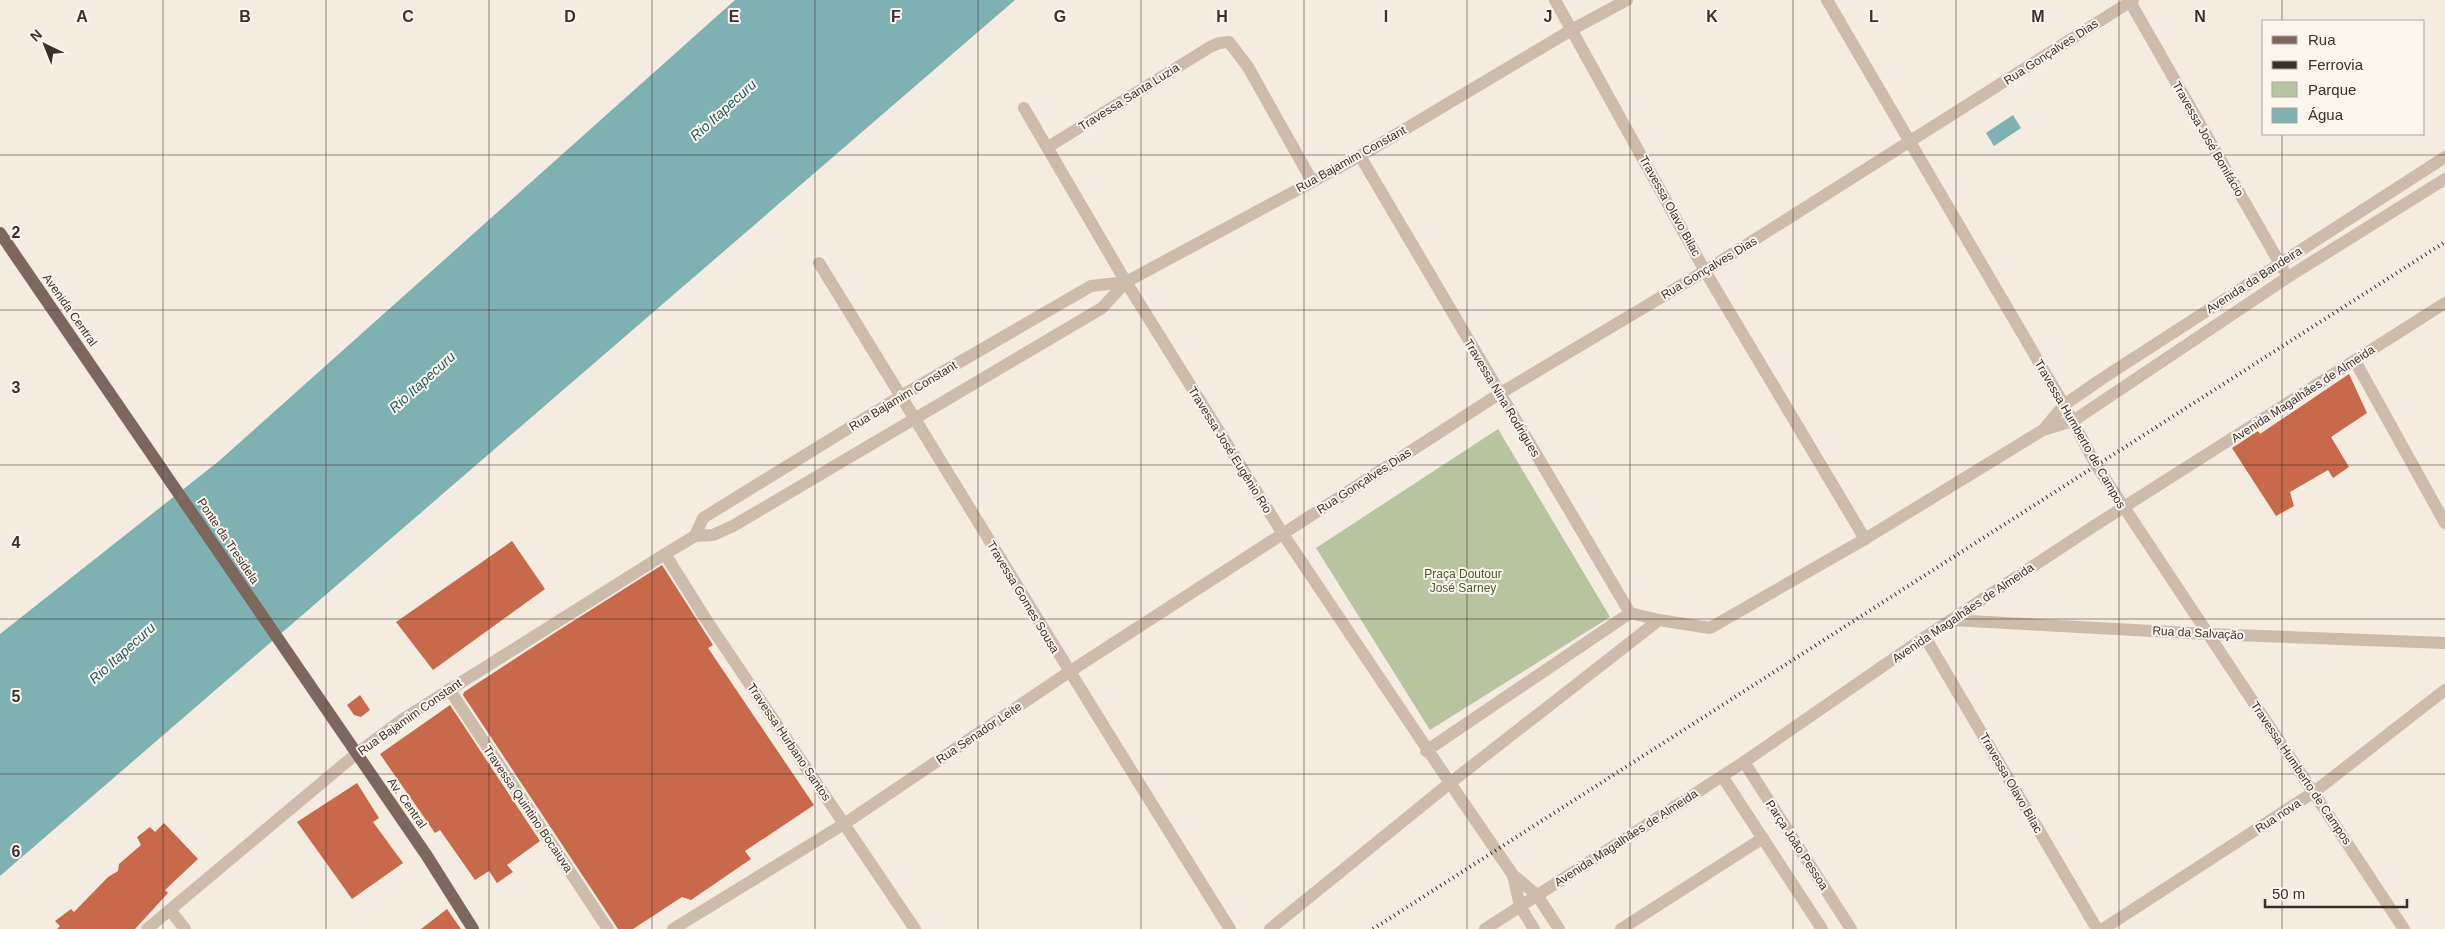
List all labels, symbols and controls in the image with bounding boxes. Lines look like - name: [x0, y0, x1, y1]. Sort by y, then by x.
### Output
- text: A: [76, 8, 88, 25]
- text: B: [239, 8, 251, 25]
- text: C: [402, 8, 414, 25]
- text: D: [564, 8, 576, 25]
- text: E: [729, 8, 740, 25]
- text: F: [891, 8, 901, 25]
- text: G: [1054, 8, 1066, 25]
- text: H: [1216, 8, 1228, 25]
- text: I: [1384, 8, 1388, 25]
- text: J: [1544, 8, 1552, 25]
- text: K: [1706, 8, 1718, 25]
- text: L: [1869, 8, 1879, 25]
- text: M: [2031, 8, 2045, 25]
- text: N: [2194, 8, 2206, 25]
- street label: Rua Gonçalves Dias: [2001, 16, 2101, 88]
- north arrow: [20, 20, 70, 70]
- legend: [2262, 20, 2425, 135]
- text: N: [27, 26, 45, 45]
- text: Rua: [2308, 31, 2336, 48]
- text: Ferrovia: [2308, 56, 2364, 73]
- street label: Travessa Santa Luzia: [1076, 60, 1182, 134]
- water label: Rio Itapecuru: [687, 76, 759, 144]
- street label: Travessa José Bonifácio: [2169, 79, 2247, 199]
- text: Parque: [2308, 81, 2356, 98]
- text: Água: [2308, 106, 2344, 123]
- street label: Rua Bajamim Constant: [1294, 123, 1409, 195]
- street label: Travessa Olavo Bilac: [1637, 153, 1703, 259]
- text: 2: [12, 224, 21, 241]
- street label: Rua Gonçalves Dias: [1659, 234, 1759, 302]
- street label: Avenida da Bandeira: [2204, 244, 2305, 316]
- street label: Avenida Central: [40, 271, 100, 349]
- street label: Travessa Nina Rodrigues: [1461, 337, 1543, 459]
- street label: Avenida Magalhães de Almeida: [2229, 342, 2377, 446]
- water label: Rio Itapecuru: [386, 348, 458, 416]
- street label: Travessa Humberto de Campos: [2032, 357, 2128, 511]
- street label: Rua Bajamim Constant: [847, 358, 960, 434]
- text: 3: [12, 379, 21, 396]
- street label: Travessa José Eugênio Rio: [1185, 384, 1275, 516]
- street label: Rua Gonçalves Dias: [1314, 445, 1414, 517]
- street label: Ponte da Tresidela: [194, 496, 262, 587]
- text: 4: [12, 534, 21, 551]
- street label: Travessa Gomes Sousa: [984, 538, 1062, 656]
- street label: Avenida Magalhães de Almeida: [1889, 560, 2037, 666]
- park label: Praça Doutour José Sarney: [1424, 567, 1502, 595]
- water label: Rio Itapecuru: [86, 619, 158, 687]
- street label: Rua da Salvação: [2152, 624, 2244, 642]
- street label: Rua Bajamim Constant: [355, 675, 465, 758]
- street label: Travessa Hurbano Santos: [744, 680, 834, 804]
- text: 5: [12, 688, 21, 705]
- street label: Rua Senador Leite: [934, 699, 1025, 767]
- street label: Travessa Humberto de Campos: [2248, 699, 2354, 847]
- street label: Travessa Olavo Bilac: [1977, 731, 2045, 835]
- street label: Travessa Quintino Bocaiuva: [480, 743, 576, 875]
- street label: Av. Central: [385, 775, 429, 831]
- street label: Avenida Magalhães de Almeida: [1552, 786, 1700, 890]
- street label: Rua nova: [2253, 796, 2304, 836]
- street label: Parça João Pessoa: [1763, 798, 1831, 893]
- text: 6: [12, 843, 21, 860]
- scale bar: [2265, 876, 2408, 908]
- text: 50 m: [2272, 885, 2305, 902]

